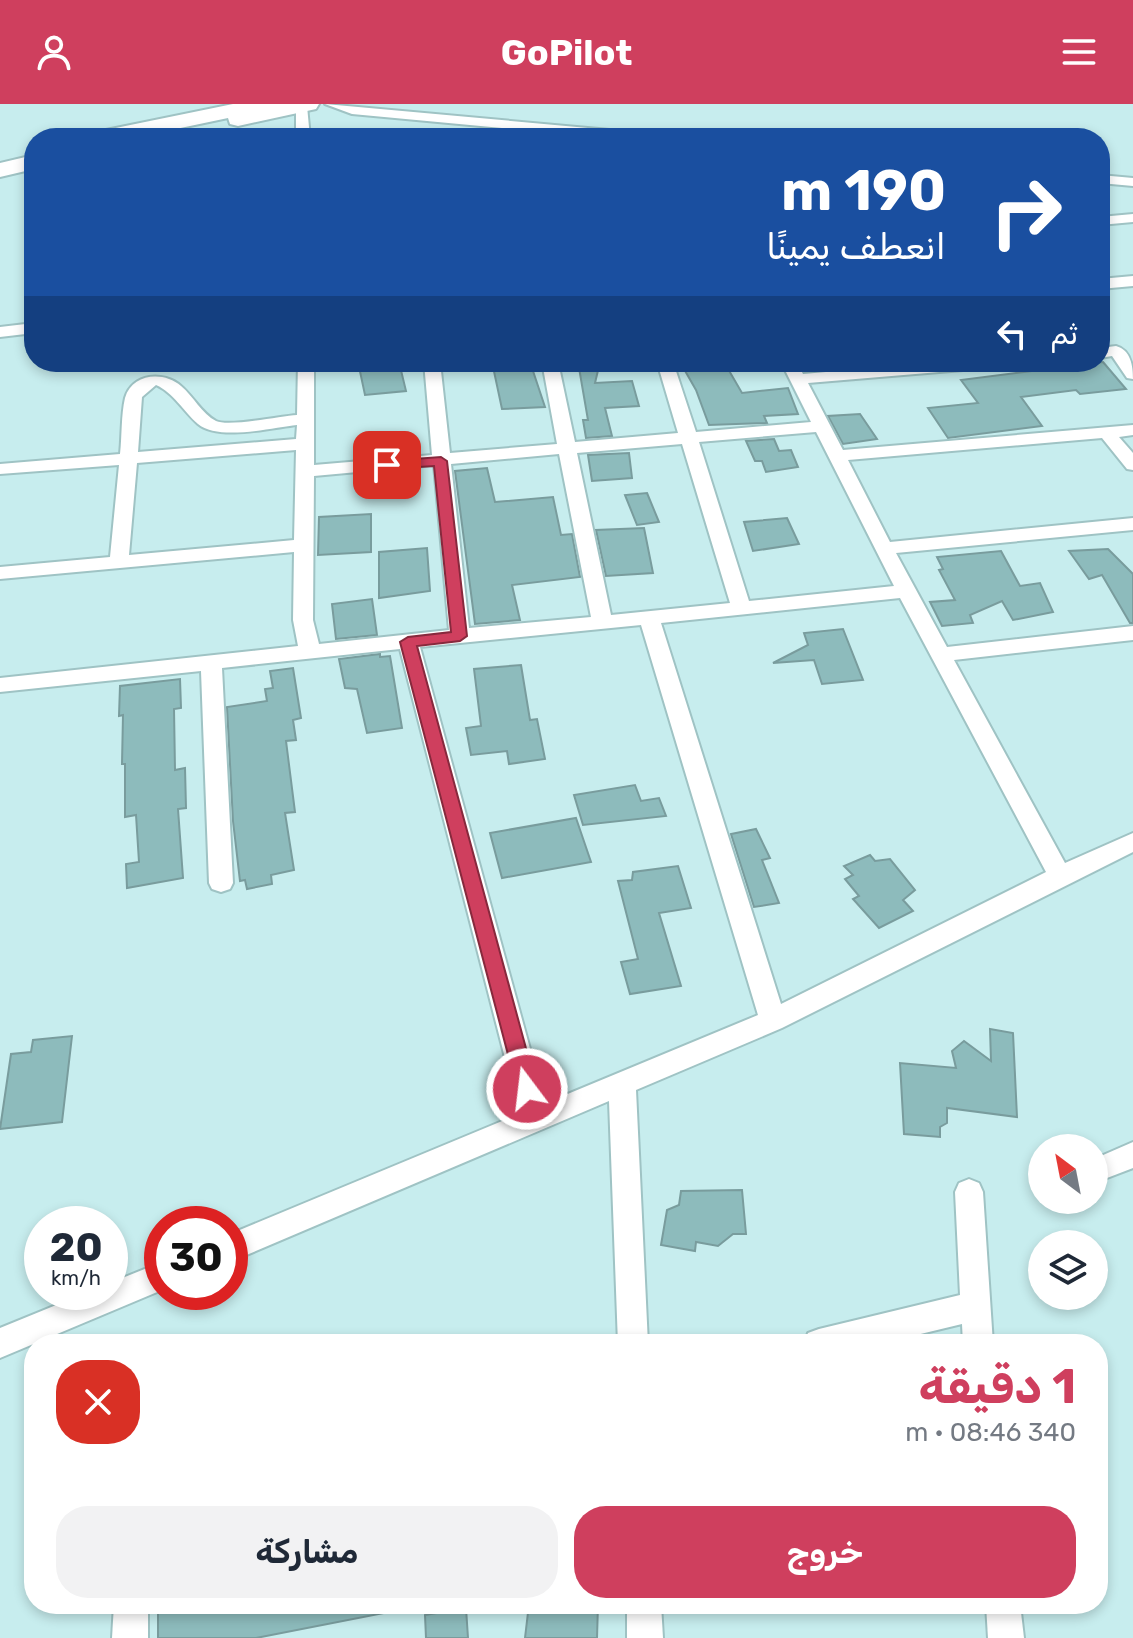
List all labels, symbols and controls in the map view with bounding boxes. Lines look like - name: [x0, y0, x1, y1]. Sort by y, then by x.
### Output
- icon: person: [32, 30, 76, 74]
- icon: menu: [1057, 30, 1101, 74]
- text: GoPilot: [501, 31, 632, 74]
- text: 190 m: [781, 158, 946, 224]
- icon: right: [974, 160, 1078, 264]
- text: انعطف يمينًا: [766, 225, 946, 268]
- icon: left: [990, 312, 1034, 356]
- text: ثم: [1050, 316, 1078, 352]
- pin: [353, 431, 421, 499]
- icon: arrive: [365, 443, 409, 487]
- position arrow: [485, 1047, 569, 1131]
- north arrow: [1028, 1134, 1108, 1214]
- map controls: [1028, 1134, 1108, 1310]
- speed limit sign: 30: [144, 1206, 248, 1310]
- text: 20: [49, 1224, 103, 1271]
- button: layers: [1028, 1230, 1108, 1310]
- text: km/h: [51, 1266, 101, 1290]
- text: 1 دقيقة: [919, 1358, 1076, 1415]
- button: close: [56, 1360, 140, 1444]
- text: 340 m · 08:46: [905, 1417, 1076, 1448]
- button: مشاركة: [56, 1506, 558, 1598]
- button: خروج: [574, 1506, 1076, 1598]

